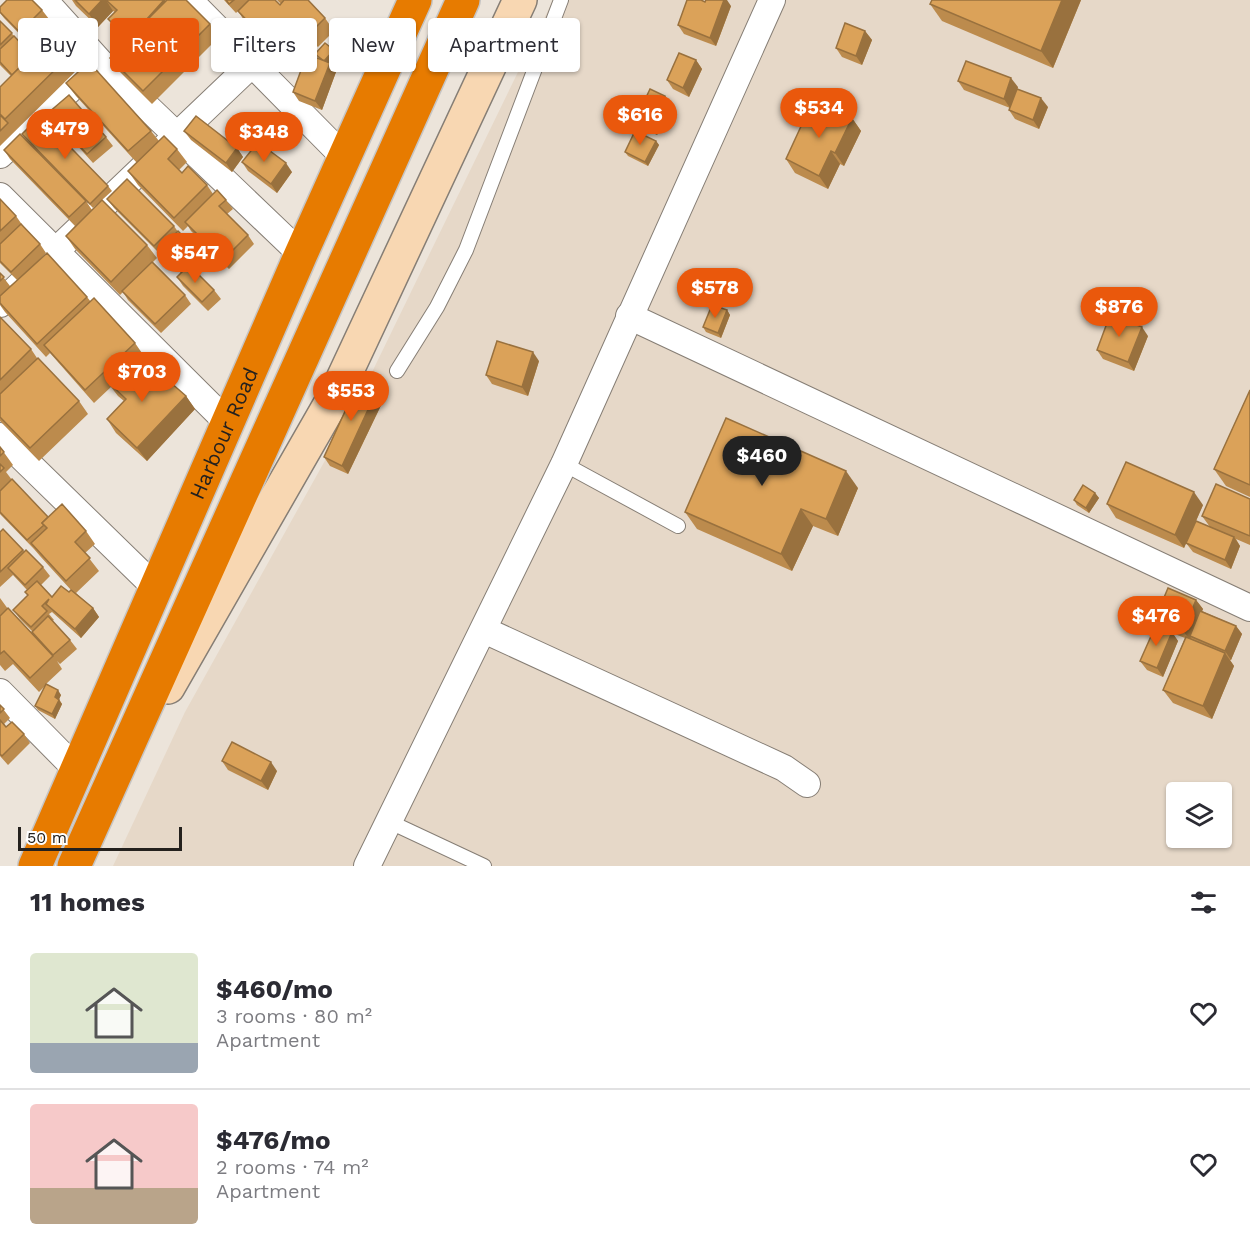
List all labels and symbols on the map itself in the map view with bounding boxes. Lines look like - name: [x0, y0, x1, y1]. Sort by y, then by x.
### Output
- pin: $534: [783, 88, 855, 139]
- pin: $616: [604, 95, 676, 146]
- pin: $479: [29, 109, 101, 160]
- pin: $348: [228, 112, 300, 163]
- pin: $547: [159, 233, 231, 284]
- pin: $578: [679, 268, 751, 319]
- pin: $876: [1083, 287, 1155, 338]
- pin: $703: [106, 352, 178, 403]
- street label: Harbour Road: [184, 363, 263, 503]
- pin: $553: [315, 371, 387, 422]
- pin: $460: [726, 436, 798, 487]
- pin: $476: [1120, 596, 1192, 647]
- scale bar: [18, 824, 182, 852]

